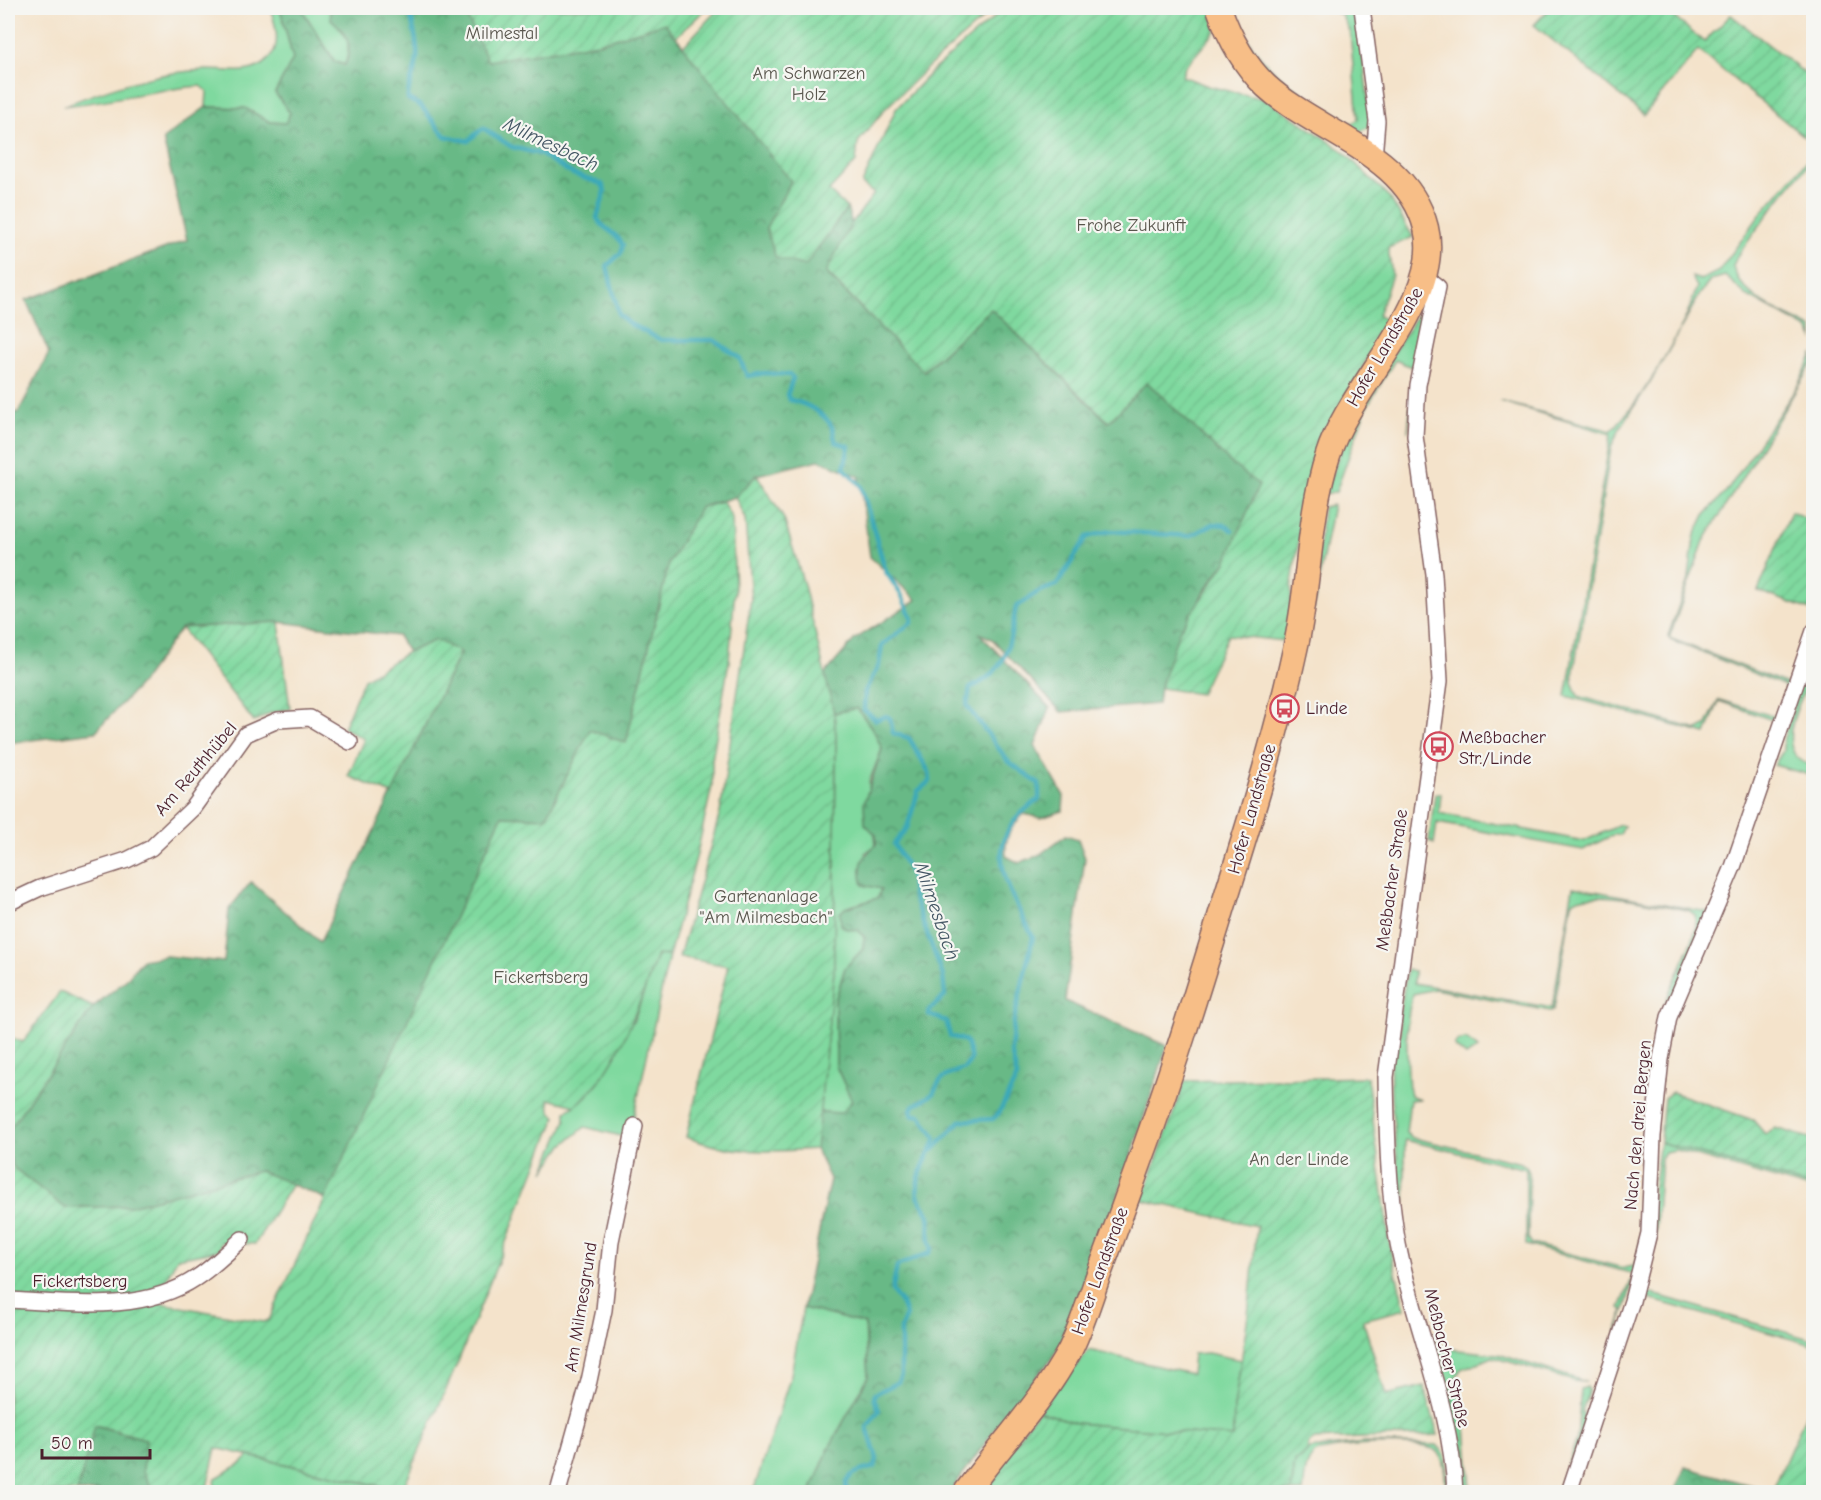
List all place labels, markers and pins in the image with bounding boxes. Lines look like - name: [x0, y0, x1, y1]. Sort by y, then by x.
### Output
- bus stop icon: Linde: [1269, 692, 1301, 724]
- place label: Linde: [1306, 698, 1348, 719]
- place label: Meßbacher Str./Linde: [1459, 727, 1547, 769]
- bus stop icon: Meßbacher Str./Linde: [1422, 731, 1454, 763]

